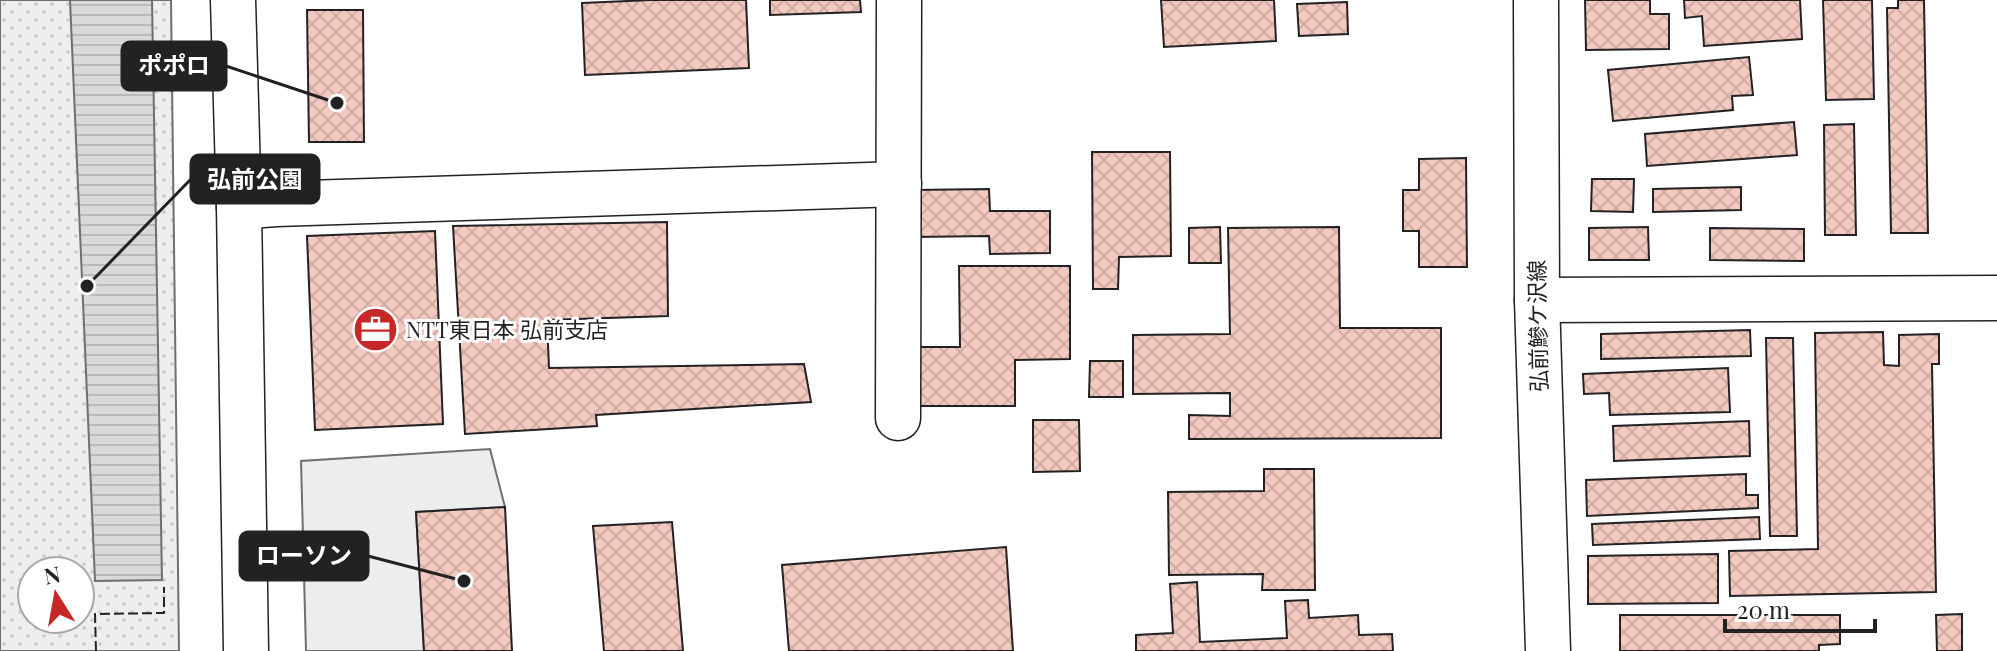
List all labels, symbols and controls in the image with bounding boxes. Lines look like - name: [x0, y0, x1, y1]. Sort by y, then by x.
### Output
- callout: ポポロ: [122, 42, 226, 90]
- text: ポポロ: [138, 48, 210, 80]
- callout: 弘前公園: [191, 155, 319, 203]
- text: 弘前公園: [207, 162, 303, 194]
- street label: 弘前鰺ケ沢線: [1521, 260, 1553, 392]
- office icon: NTT東日本 弘前支店: [351, 306, 399, 354]
- place label: NTT東日本 弘前支店: [406, 314, 608, 344]
- callout: ローソン: [240, 532, 368, 580]
- text: ローソン: [256, 538, 352, 570]
- north arrow: [16, 555, 96, 635]
- text: N: [41, 558, 63, 591]
- scale bar: [1725, 583, 1875, 633]
- text: 20 m: [1737, 593, 1790, 625]

